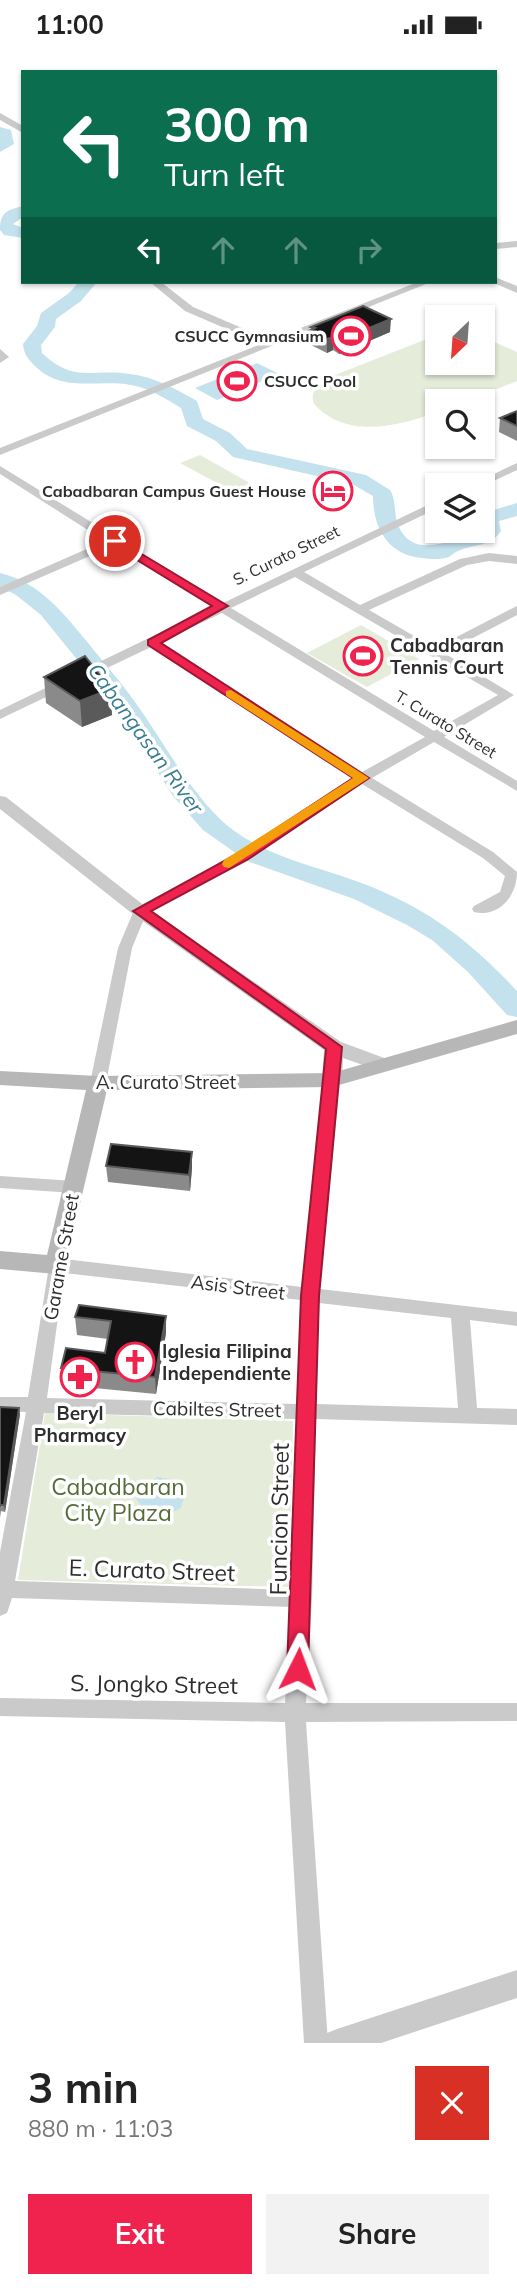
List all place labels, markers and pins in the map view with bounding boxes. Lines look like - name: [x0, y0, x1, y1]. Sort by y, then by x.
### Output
- sports icon: CSUCC Gymnasium: [330, 315, 372, 357]
- place label: CSUCC Gymnasium: [175, 326, 324, 346]
- sports icon: CSUCC Pool: [216, 360, 258, 402]
- place label: CSUCC Pool: [264, 371, 356, 391]
- hotel icon: Cabadbaran Campus Guest House: [312, 470, 354, 512]
- place label: Cabadbaran Campus Guest House: [42, 481, 306, 501]
- pin: [85, 511, 145, 571]
- place label: Cabadbaran Tennis Court: [390, 633, 504, 679]
- sports icon: Cabadbaran Tennis Court: [342, 635, 384, 677]
- place label: Iglesia Filipina Independiente: [162, 1339, 292, 1385]
- church icon: Iglesia Filipina Independiente: [114, 1341, 156, 1383]
- pharmacy icon: Beryl Pharmacy: [59, 1356, 101, 1398]
- place label: Beryl Pharmacy: [34, 1401, 127, 1447]

